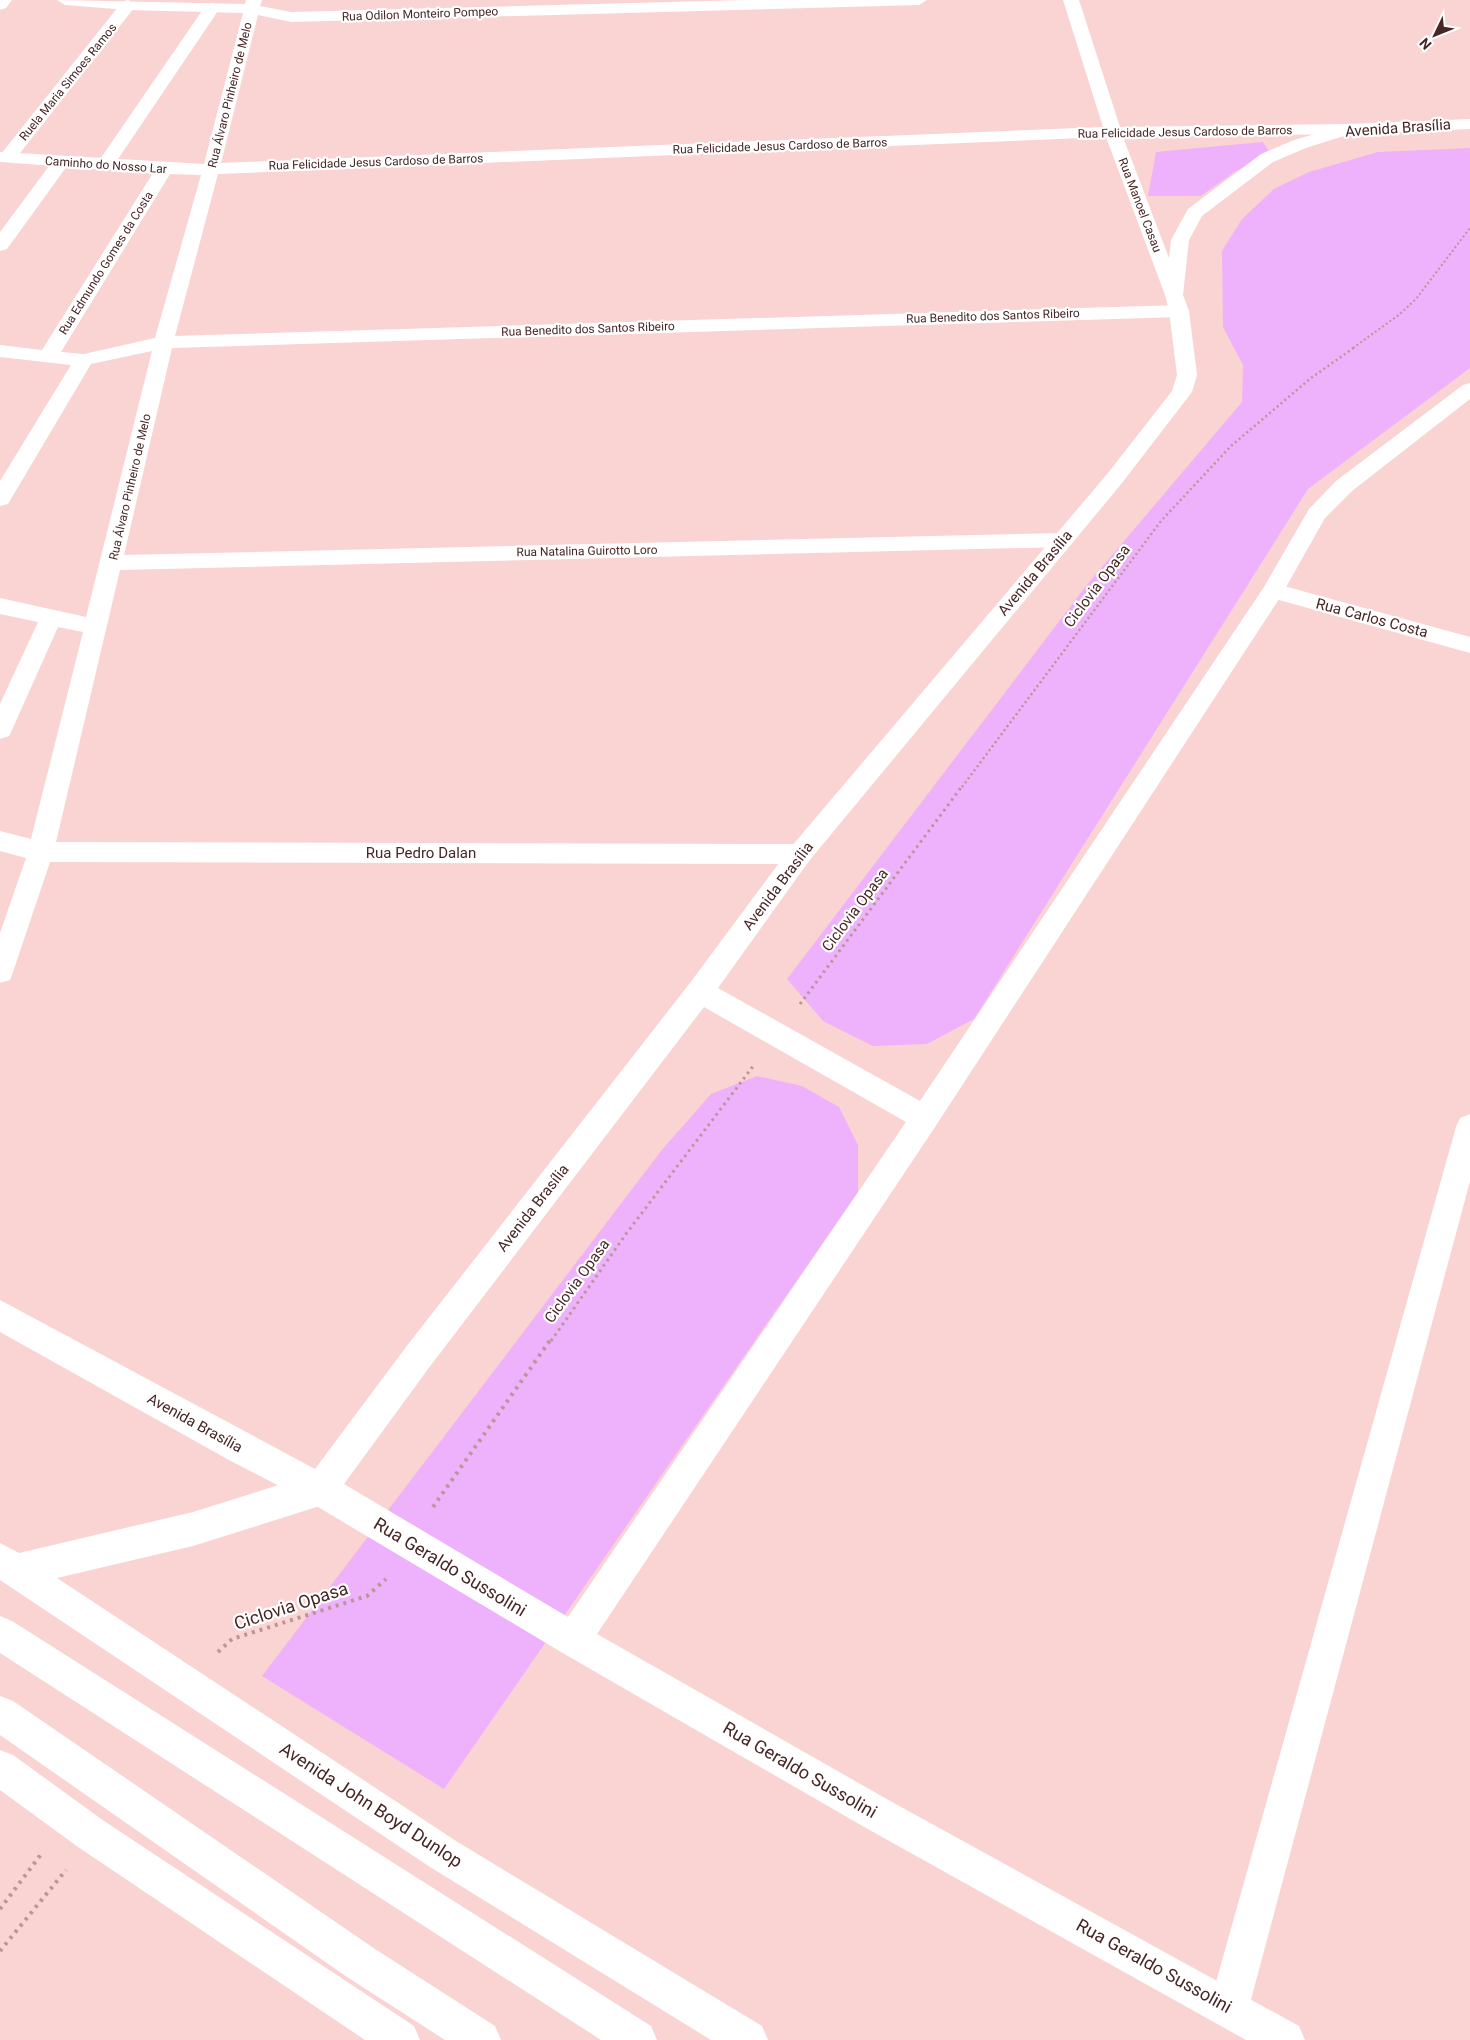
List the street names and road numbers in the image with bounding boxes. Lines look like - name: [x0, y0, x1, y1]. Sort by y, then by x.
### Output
- street label: Rua Odilon Monteiro Pompeo: [342, 4, 499, 24]
- street label: Rua Álvaro Pinheiro de Melo: [204, 20, 255, 169]
- street label: Ruela Maria Simoes Ramos: [16, 21, 120, 143]
- street label: Avenida Brasília: [1344, 115, 1452, 141]
- street label: Rua Felicidade Jesus Cardoso de Barros: [1077, 123, 1293, 141]
- street label: Rua Felicidade Jesus Cardoso de Barros: [672, 135, 888, 157]
- street label: Rua Felicidade Jesus Cardoso de Barros: [268, 151, 484, 173]
- street label: Caminho do Nosso Lar: [45, 154, 167, 176]
- street label: Rua Manoel Casau: [1116, 156, 1164, 254]
- street label: Rua Edmundo Gomes da Costa: [56, 189, 156, 337]
- street label: Rua Benedito dos Santos Ribeiro: [906, 306, 1080, 326]
- street label: Rua Benedito dos Santos Ribeiro: [501, 319, 675, 339]
- street label: Rua Álvaro Pinheiro de Melo: [105, 412, 154, 562]
- street label: Avenida Brasília: [994, 527, 1076, 619]
- street label: Ciclovia Opasa: [1060, 541, 1134, 631]
- street label: Rua Natalina Guirotto Loro: [516, 543, 658, 559]
- street label: Rua Carlos Costa: [1314, 594, 1430, 642]
- street label: Avenida Brasília: [739, 838, 817, 934]
- street label: Rua Pedro Dalan: [366, 844, 476, 862]
- street label: Ciclovia Opasa: [818, 865, 892, 955]
- street label: Avenida Brasília: [493, 1161, 573, 1255]
- street label: Ciclovia Opasa: [541, 1236, 613, 1326]
- street label: Avenida Brasília: [144, 1389, 246, 1457]
- street label: Rua Geraldo Sussolini: [370, 1513, 530, 1620]
- street label: Ciclovia Opasa: [231, 1577, 351, 1634]
- street label: Rua Geraldo Sussolini: [719, 1717, 881, 1822]
- street label: Avenida John Boyd Dunlop: [276, 1738, 467, 1872]
- street label: Rua Geraldo Sussolini: [1073, 1914, 1236, 2017]

